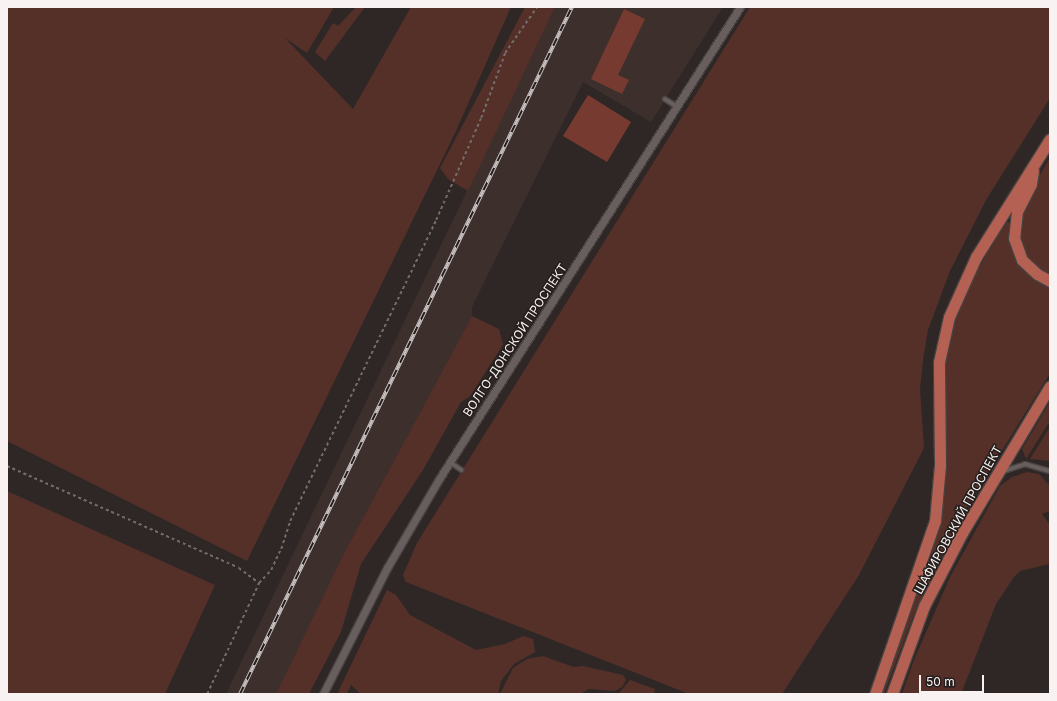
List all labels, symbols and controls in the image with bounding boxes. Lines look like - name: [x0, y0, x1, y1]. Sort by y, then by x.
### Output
- street label: ВОЛГО-ДОНСКОЙ ПРОСПЕКТ: [460, 261, 570, 419]
- street label: ШАФИРОВСКИЙ ПРОСПЕКТ: [911, 443, 1005, 597]
- scale bar: [921, 667, 986, 693]
- text: 50 m: [926, 674, 955, 689]

